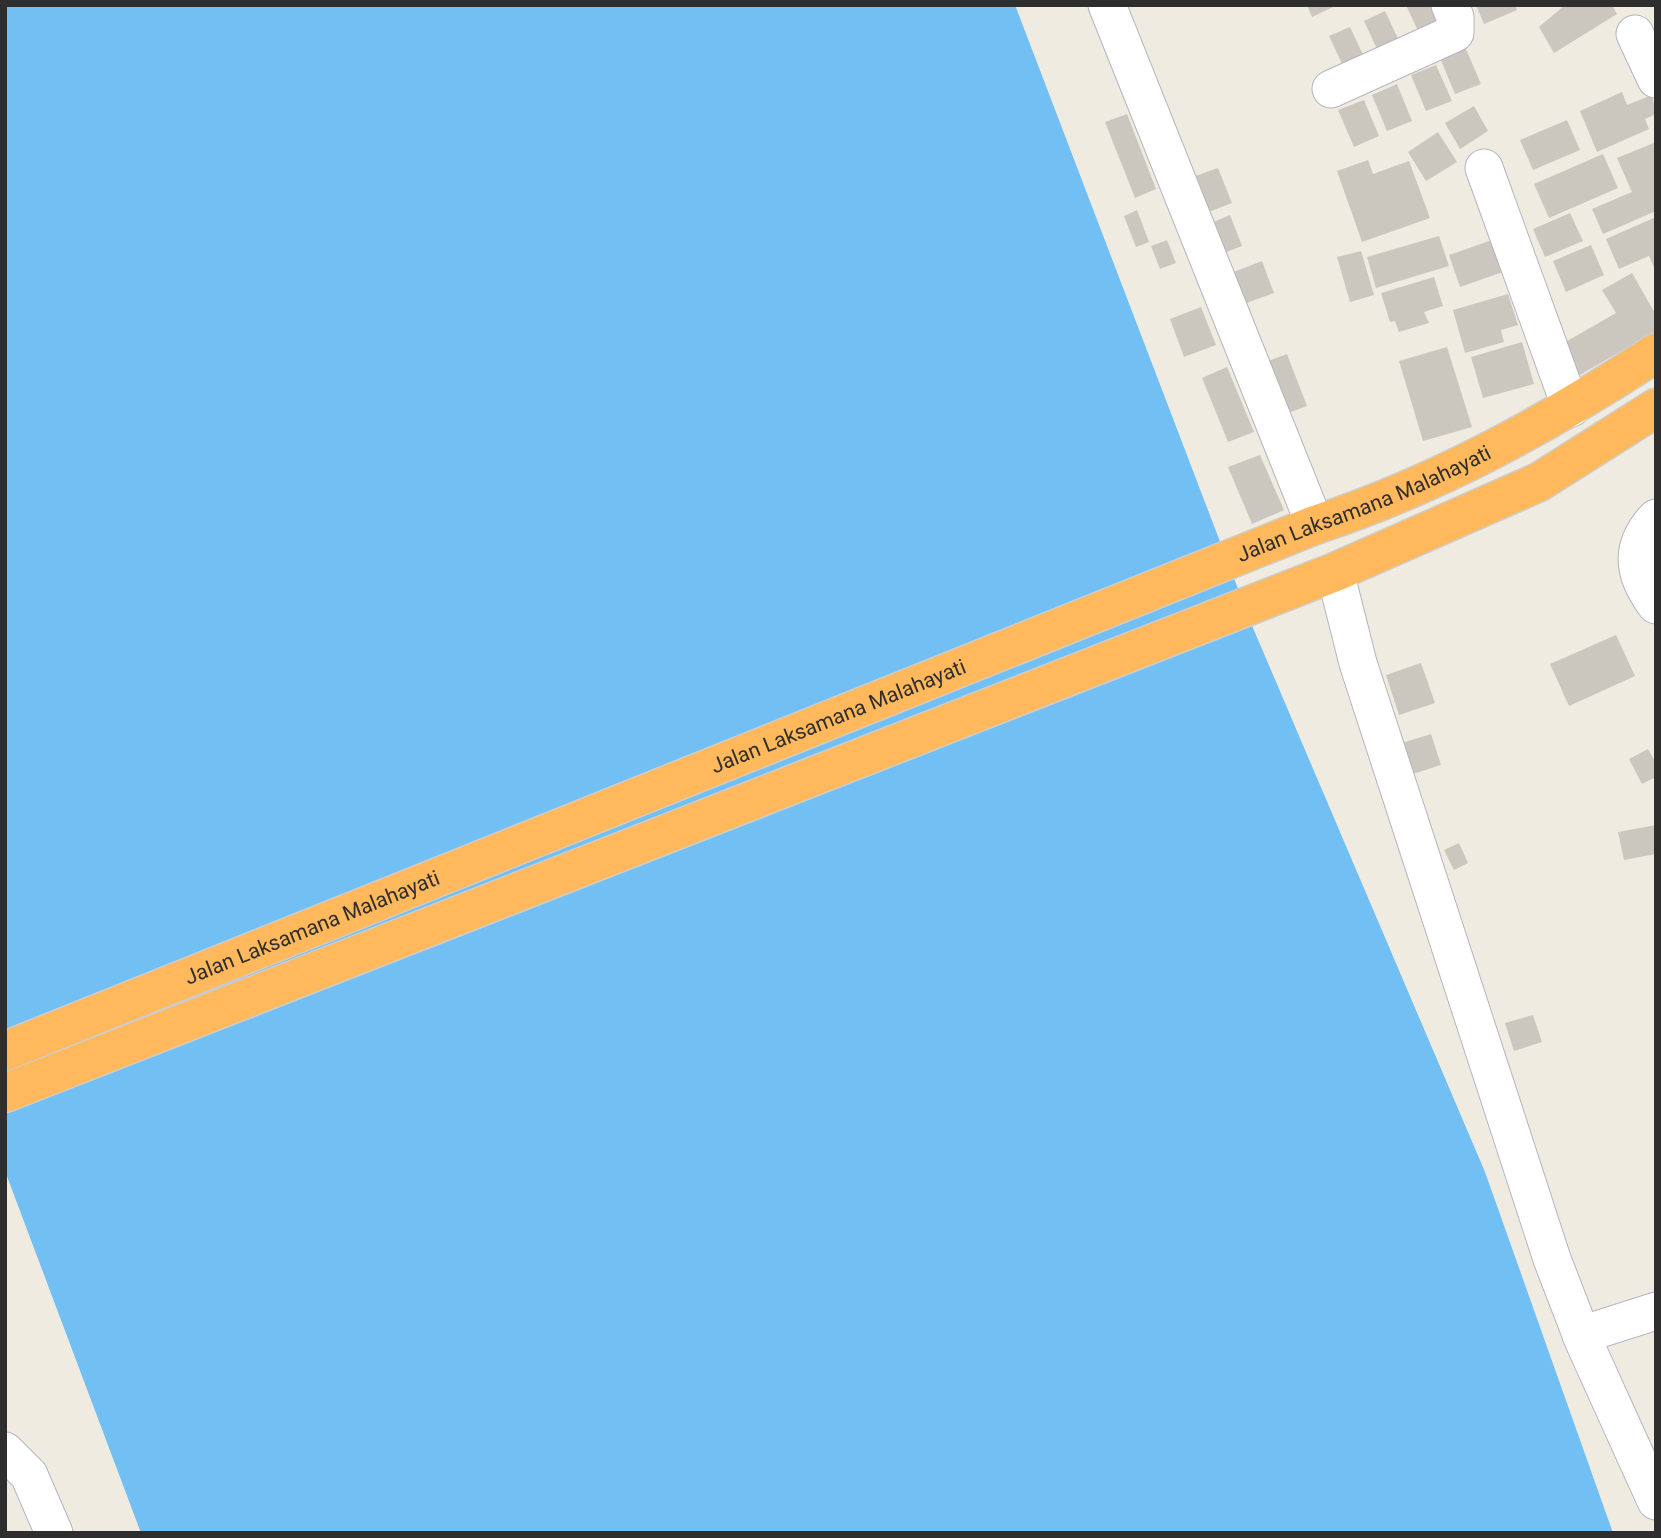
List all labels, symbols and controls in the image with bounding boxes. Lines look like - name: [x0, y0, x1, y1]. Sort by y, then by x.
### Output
- street label: Jalan Laksamana Malahayati: [1234, 440, 1495, 567]
- street label: Jalan Laksamana Malahayati: [707, 654, 969, 778]
- street label: Jalan Laksamana Malahayati: [181, 866, 443, 990]

